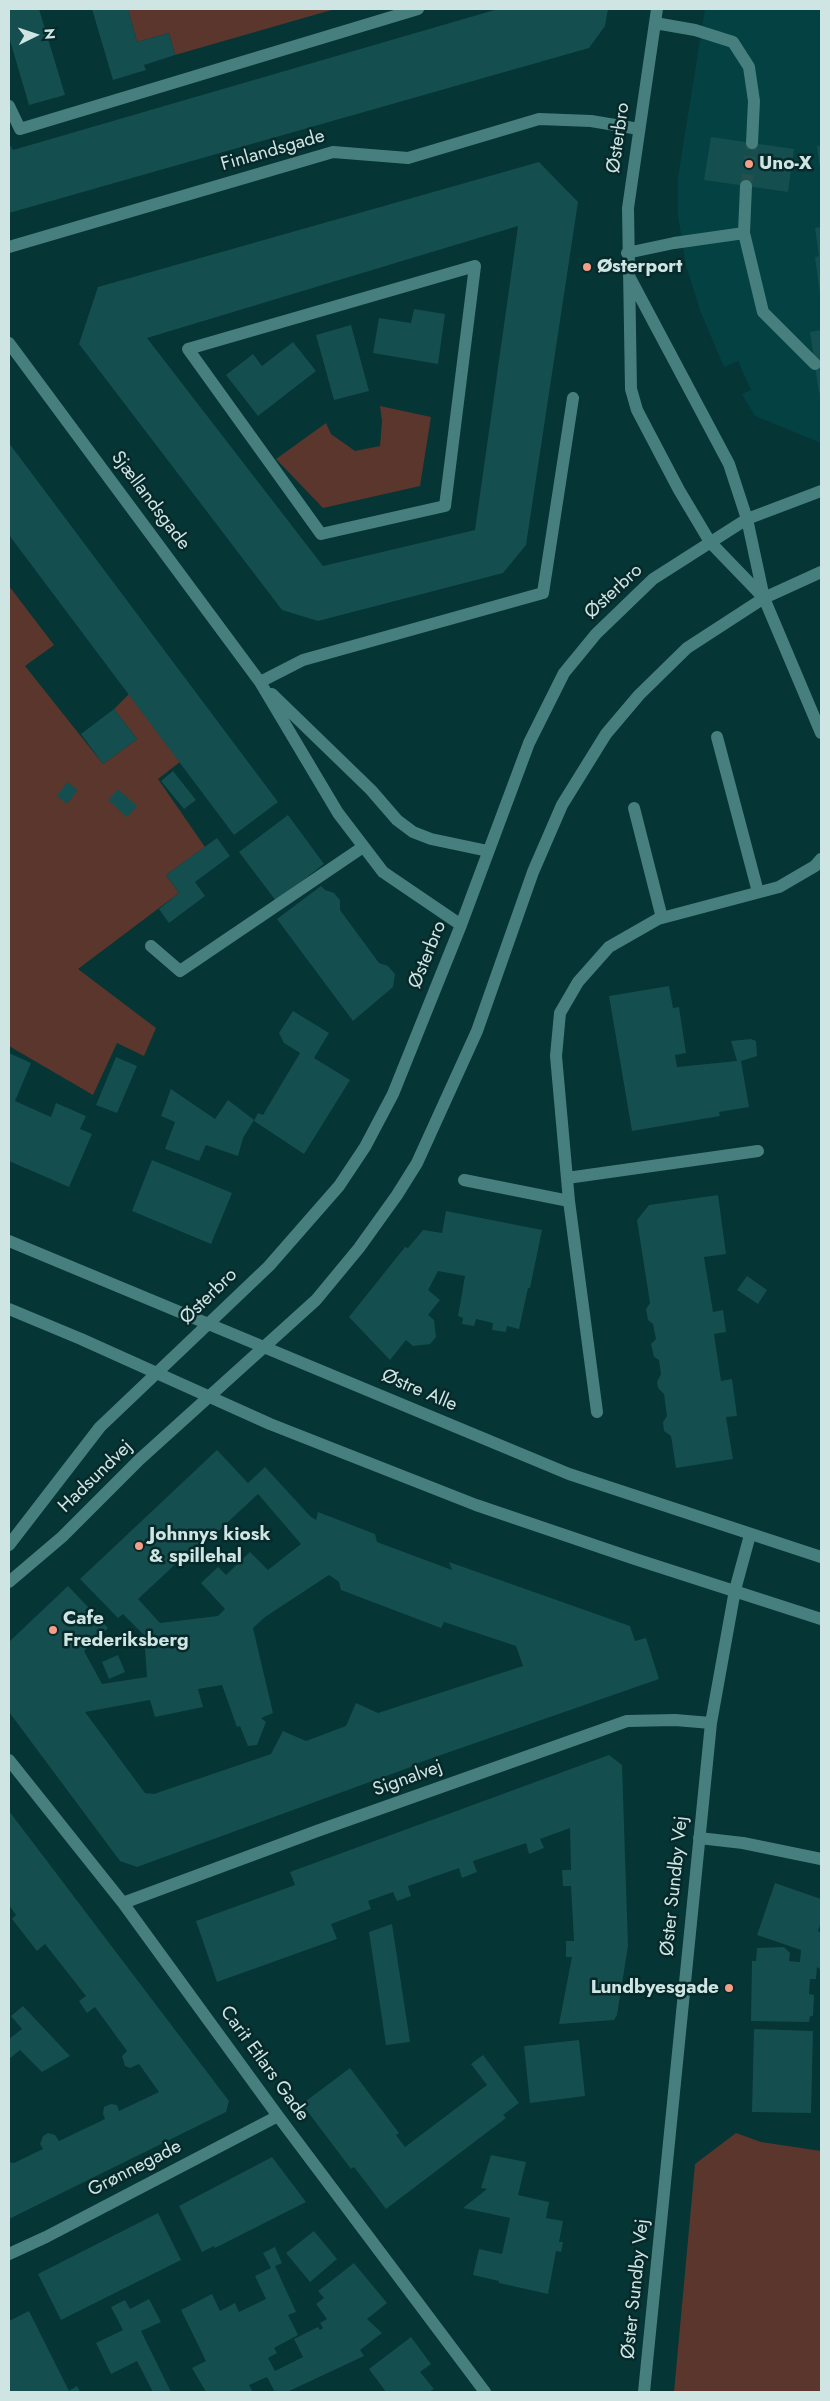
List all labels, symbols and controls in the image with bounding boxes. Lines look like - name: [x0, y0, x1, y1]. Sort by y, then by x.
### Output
- north arrow: [10, 10, 60, 60]
- text: N: [40, 28, 60, 40]
- street label: Østerbro: [603, 101, 635, 175]
- street label: Finlandsgade: [218, 125, 328, 177]
- place label: Uno-X: [759, 153, 812, 175]
- marker: Uno-X: [743, 158, 755, 170]
- place label: Østerport: [597, 256, 682, 278]
- marker: Østerport: [581, 261, 593, 273]
- street label: Sjællandsgade: [105, 447, 195, 555]
- street label: Østerbro: [580, 559, 648, 625]
- street label: Østerbro: [404, 918, 452, 992]
- street label: Østerbro: [176, 1264, 242, 1330]
- street label: Østre Alle: [378, 1365, 460, 1417]
- street label: Hadsundvej: [54, 1436, 138, 1518]
- place label: Johnnys kiosk & spillehal: [149, 1524, 270, 1568]
- marker: Johnnys kiosk & spillehal: [133, 1540, 145, 1552]
- place label: Cafe Frederiksberg: [63, 1608, 189, 1652]
- marker: Cafe Frederiksberg: [47, 1624, 59, 1636]
- street label: Signalvej: [370, 1756, 446, 1802]
- street label: Øster Sundby Vej: [656, 1815, 694, 1957]
- place label: Lundbyesgade: [591, 1977, 719, 1999]
- marker: Lundbyesgade: [723, 1982, 735, 1994]
- street label: Carit Etlars Gade: [215, 2002, 313, 2126]
- street label: Grønnegade: [84, 2136, 186, 2202]
- street label: Øster Sundby Vej: [617, 2218, 655, 2360]

